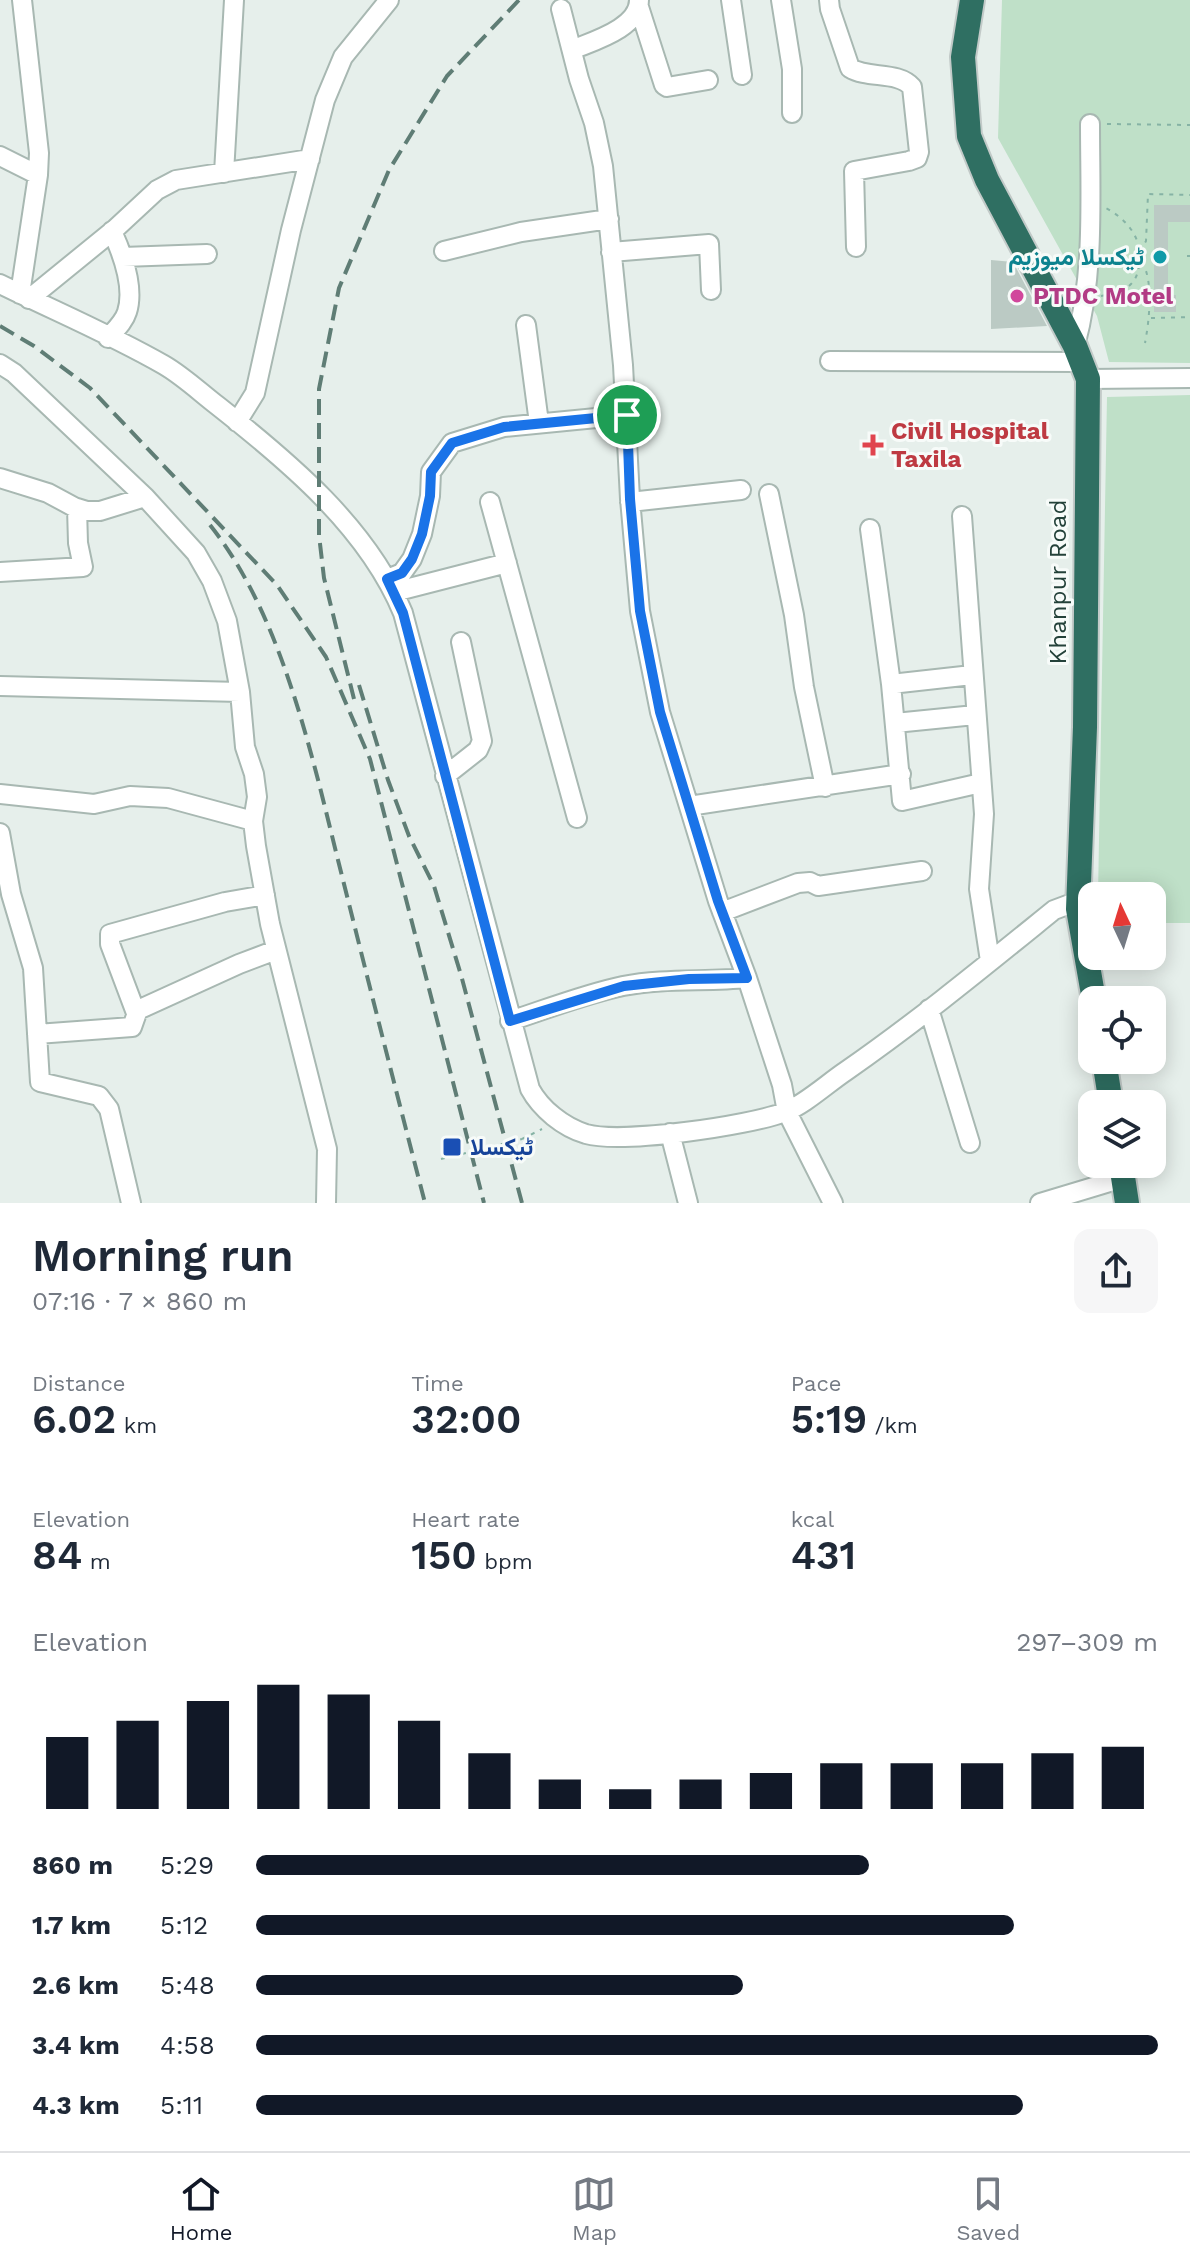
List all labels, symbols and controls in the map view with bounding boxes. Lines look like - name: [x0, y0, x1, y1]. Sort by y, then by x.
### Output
- place label: ٹیکسلا میوزیم: [1008, 243, 1144, 273]
- marker: ٹیکسلا میوزیم: [1151, 248, 1169, 266]
- place label: PTDC Motel: [1033, 282, 1173, 310]
- marker: PTDC Motel: [1008, 287, 1026, 305]
- pin: [593, 381, 661, 449]
- icon: arrive: [605, 393, 649, 437]
- place label: Civil Hospital Taxila: [891, 417, 1049, 473]
- marker: Civil Hospital Taxila: [862, 434, 884, 456]
- street label: Khanpur Road: [1044, 500, 1072, 664]
- north arrow: [1078, 882, 1166, 970]
- map controls: [1078, 882, 1166, 1178]
- button: locate: [1078, 986, 1166, 1074]
- button: layers: [1078, 1090, 1166, 1178]
- place label: ٹیکسلا: [470, 1133, 533, 1161]
- marker: ٹیکسلا: [441, 1136, 463, 1158]
- button: share: [1074, 1229, 1158, 1313]
- text: Morning run: [32, 1230, 293, 1282]
- text: 07:16 · 7 × 860 m: [32, 1286, 247, 1316]
- text: Distance: [32, 1371, 126, 1396]
- text: Time: [411, 1371, 464, 1396]
- text: Pace: [791, 1371, 842, 1396]
- text: 6.02: [32, 1396, 116, 1443]
- text: 32:00: [411, 1396, 521, 1443]
- text: 5:19: [791, 1396, 867, 1443]
- text: km: [116, 1413, 157, 1438]
- text: /km: [867, 1413, 918, 1438]
- text: Elevation: [32, 1507, 130, 1532]
- text: Heart rate: [411, 1507, 520, 1532]
- text: kcal: [791, 1507, 834, 1532]
- text: 84: [32, 1532, 82, 1579]
- text: 150: [411, 1532, 477, 1579]
- text: 431: [791, 1532, 856, 1579]
- text: m: [82, 1549, 111, 1574]
- text: bpm: [477, 1549, 533, 1574]
- text: Elevation: [32, 1627, 148, 1657]
- text: 297–309 m: [1016, 1627, 1158, 1657]
- text: 860 m: [32, 1850, 113, 1880]
- text: 5:29: [160, 1850, 214, 1880]
- text: 1.7 km: [32, 1910, 111, 1940]
- text: 5:12: [160, 1910, 208, 1940]
- text: 2.6 km: [32, 1970, 119, 2000]
- text: 5:48: [160, 1970, 215, 2000]
- text: 3.4 km: [32, 2030, 120, 2060]
- text: 4:58: [160, 2030, 215, 2060]
- text: 4.3 km: [32, 2090, 120, 2120]
- text: 5:11: [160, 2090, 203, 2120]
- tab: Home: [170, 2172, 233, 2245]
- tab: Map: [572, 2172, 617, 2245]
- tab: Saved: [956, 2172, 1020, 2245]

